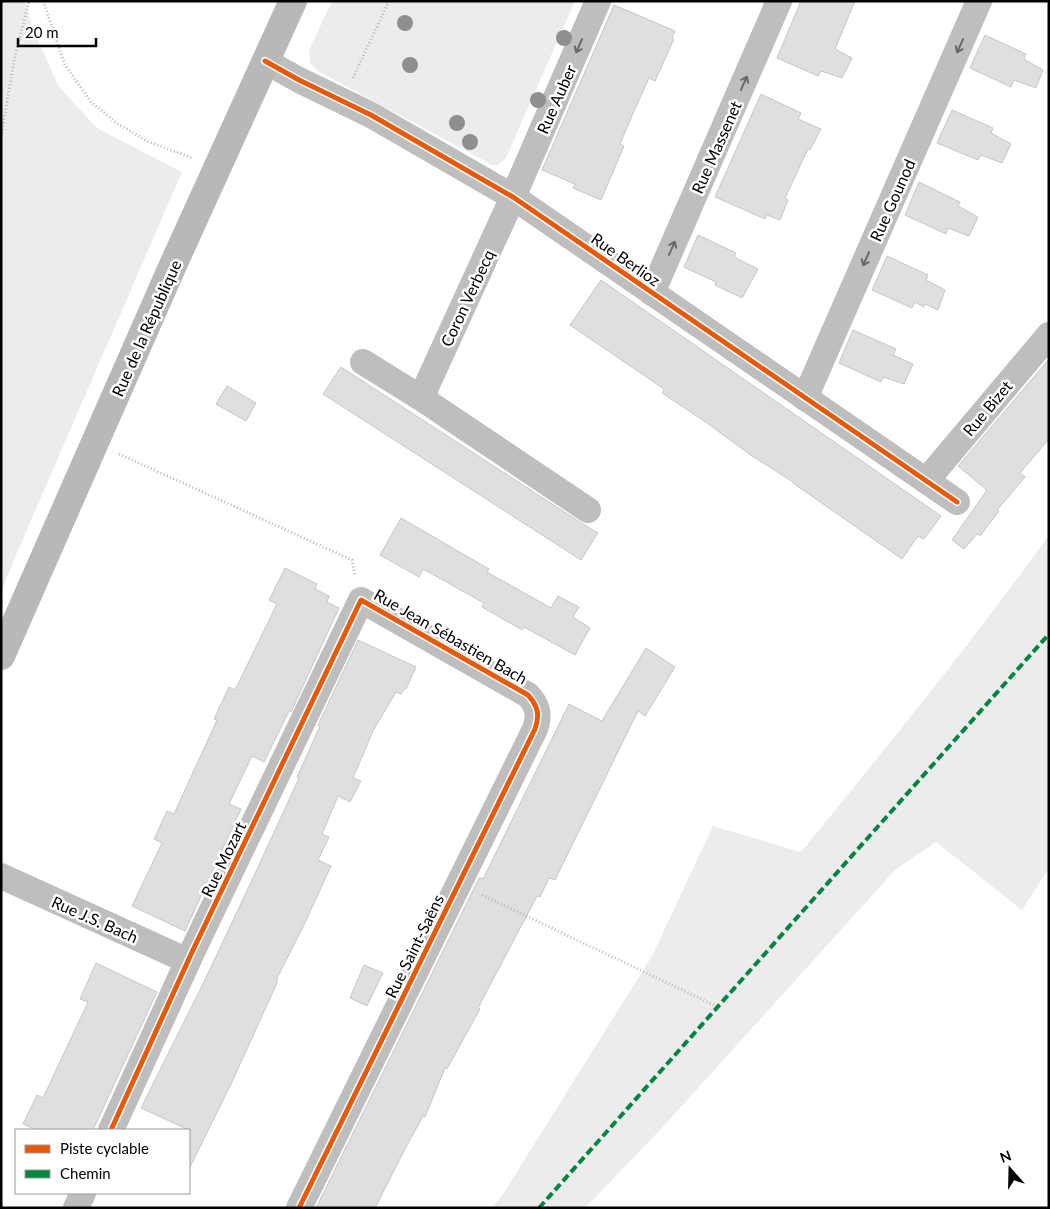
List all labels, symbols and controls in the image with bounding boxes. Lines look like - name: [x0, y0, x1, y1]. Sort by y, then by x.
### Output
- scale bar: [18, 15, 95, 47]
- text: 20 m: [25, 23, 59, 41]
- one-way arrow: [573, 38, 583, 53]
- one-way arrow: [954, 38, 964, 53]
- street label: Rue Auber: [532, 61, 580, 136]
- one-way arrow: [739, 76, 749, 91]
- street label: Rue Massenet: [687, 98, 745, 196]
- street label: Rue Gounod: [865, 156, 919, 244]
- street label: Rue Berlioz: [588, 228, 664, 290]
- one-way arrow: [667, 241, 677, 256]
- street label: Coron Verbecq: [436, 247, 498, 349]
- one-way arrow: [861, 251, 871, 266]
- street label: Rue de la République: [107, 257, 185, 399]
- street label: Rue Bizet: [958, 376, 1016, 440]
- street label: Rue Jean Sébastien Bach: [371, 584, 531, 688]
- street label: Rue Mozart: [197, 818, 249, 900]
- street label: Rue Saint-Saëns: [381, 891, 447, 1001]
- street label: Rue J.S. Bach: [49, 892, 141, 946]
- legend: [15, 1129, 190, 1194]
- text: Piste cyclable: [60, 1139, 149, 1157]
- north arrow: [985, 1144, 1035, 1194]
- text: N: [997, 1146, 1013, 1166]
- text: Chemin: [60, 1164, 111, 1182]

